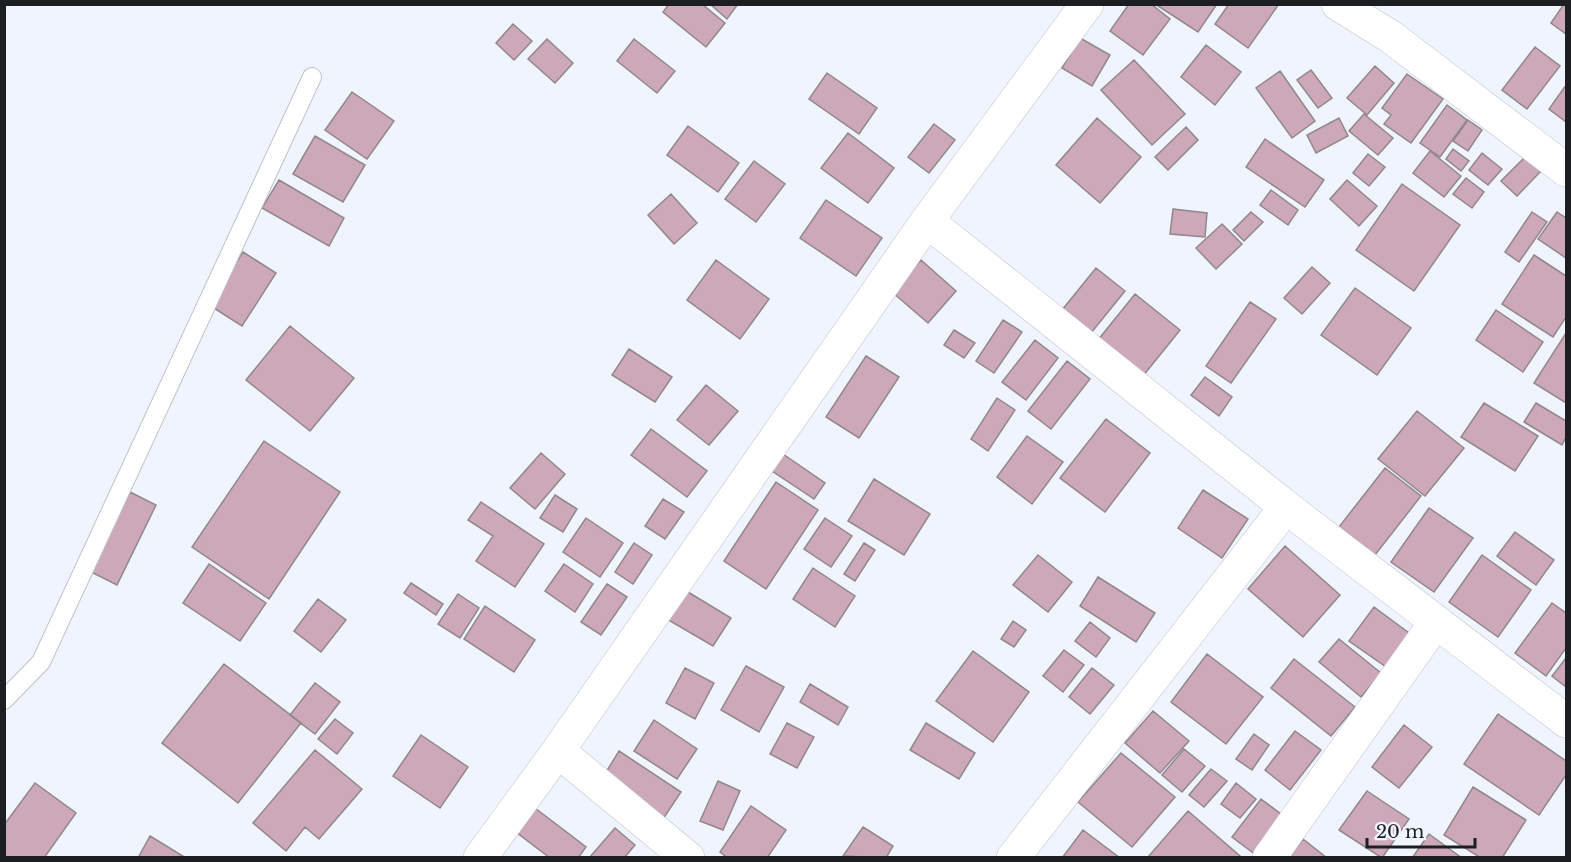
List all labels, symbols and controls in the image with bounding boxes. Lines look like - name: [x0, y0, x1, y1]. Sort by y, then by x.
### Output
- scale bar: [1367, 811, 1475, 849]
- text: 20 m: [1376, 821, 1424, 843]

